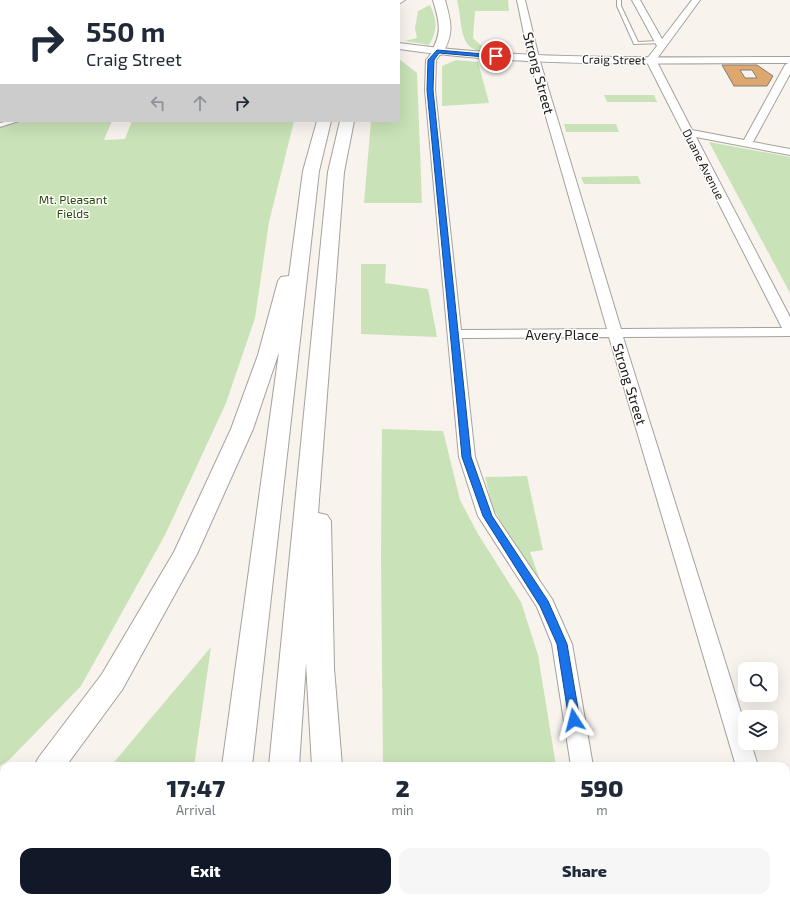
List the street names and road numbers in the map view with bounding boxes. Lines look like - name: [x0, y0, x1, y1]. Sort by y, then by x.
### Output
- street label: Strong Street: [520, 30, 558, 116]
- street label: Craig Street: [582, 51, 647, 67]
- street label: Duane Avenue: [680, 126, 728, 202]
- street label: Avery Place: [525, 326, 599, 343]
- street label: Strong Street: [610, 341, 650, 427]

